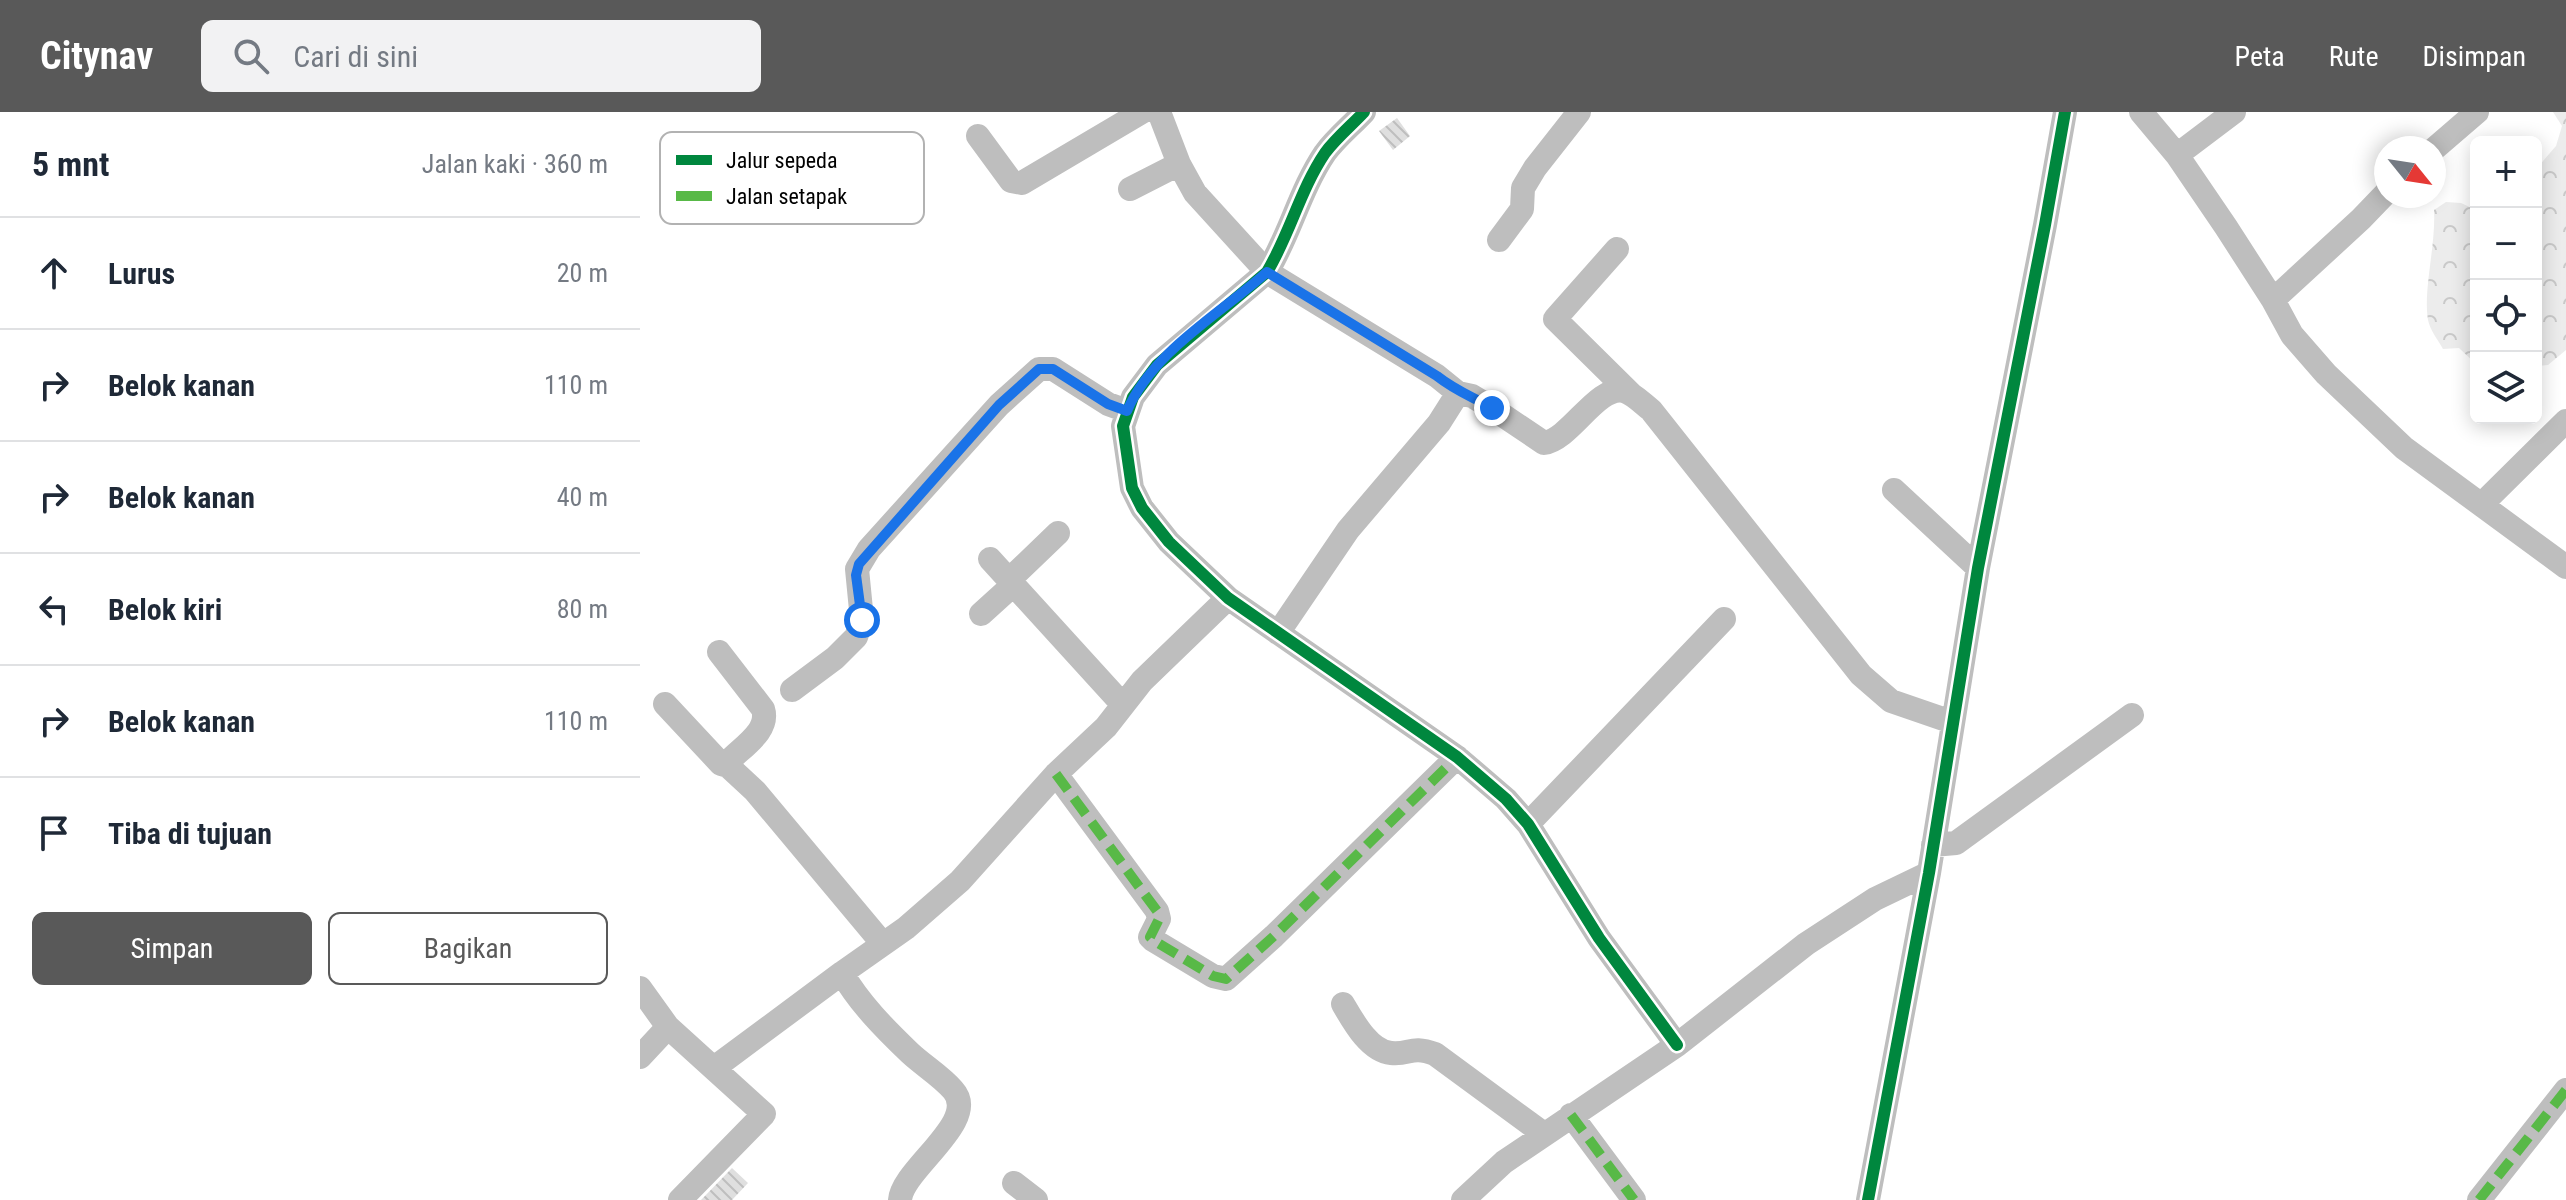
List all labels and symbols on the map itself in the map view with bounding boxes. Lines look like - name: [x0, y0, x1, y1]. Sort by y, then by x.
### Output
- legend: [660, 132, 924, 224]
- north arrow: [2374, 136, 2446, 208]
- text: Jalur sepeda: [726, 148, 838, 173]
- text: Jalan setapak: [726, 184, 847, 209]
- route end: [1474, 390, 1510, 426]
- route start: [844, 602, 880, 638]

